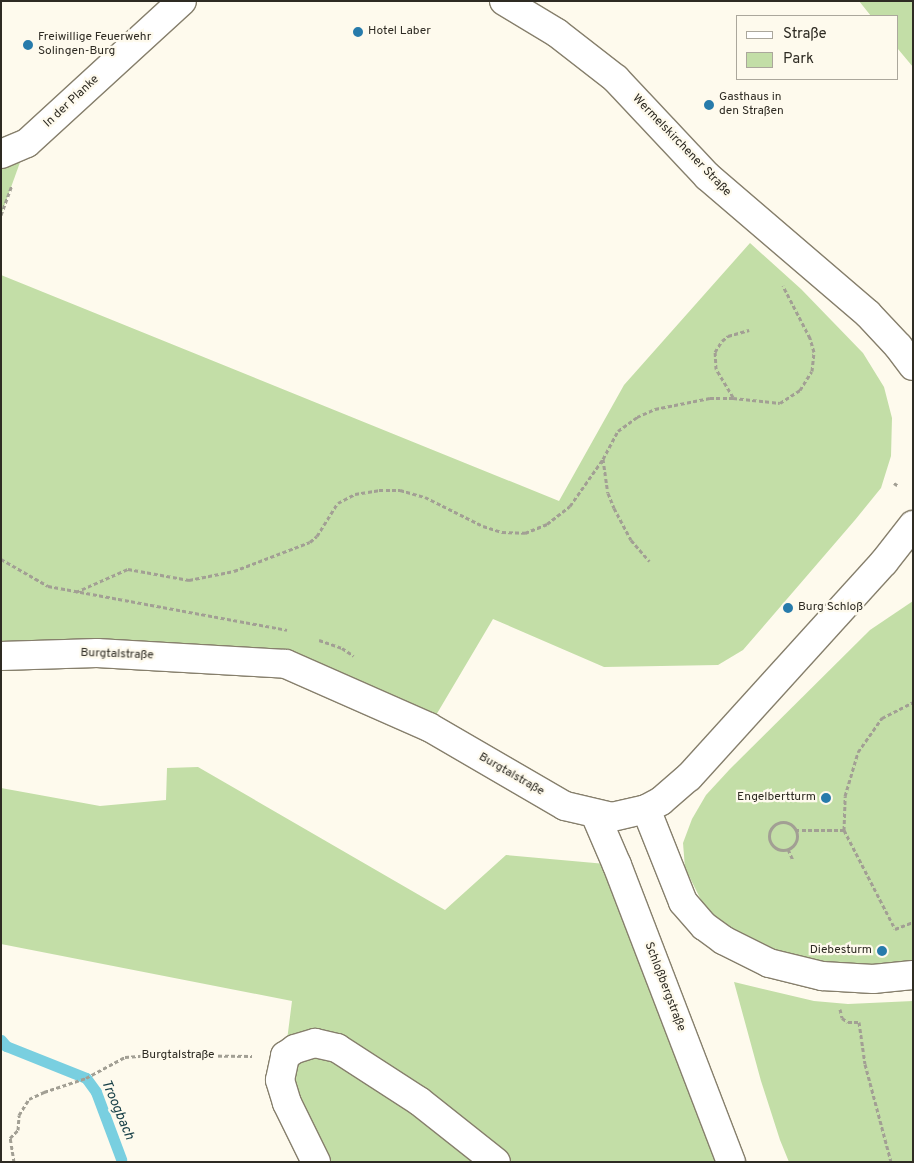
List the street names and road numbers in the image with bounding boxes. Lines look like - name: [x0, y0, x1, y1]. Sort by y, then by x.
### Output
- street label: In der Planke: [41, 73, 103, 131]
- street label: Wermelskirchener Straße: [629, 92, 733, 200]
- street label: Burgtalstraße: [80, 647, 154, 663]
- street label: Burgtalstraße: [476, 750, 546, 800]
- street label: Schloßbergstraße: [640, 940, 688, 1034]
- street label: Burgtalstraße: [141, 1049, 215, 1063]

